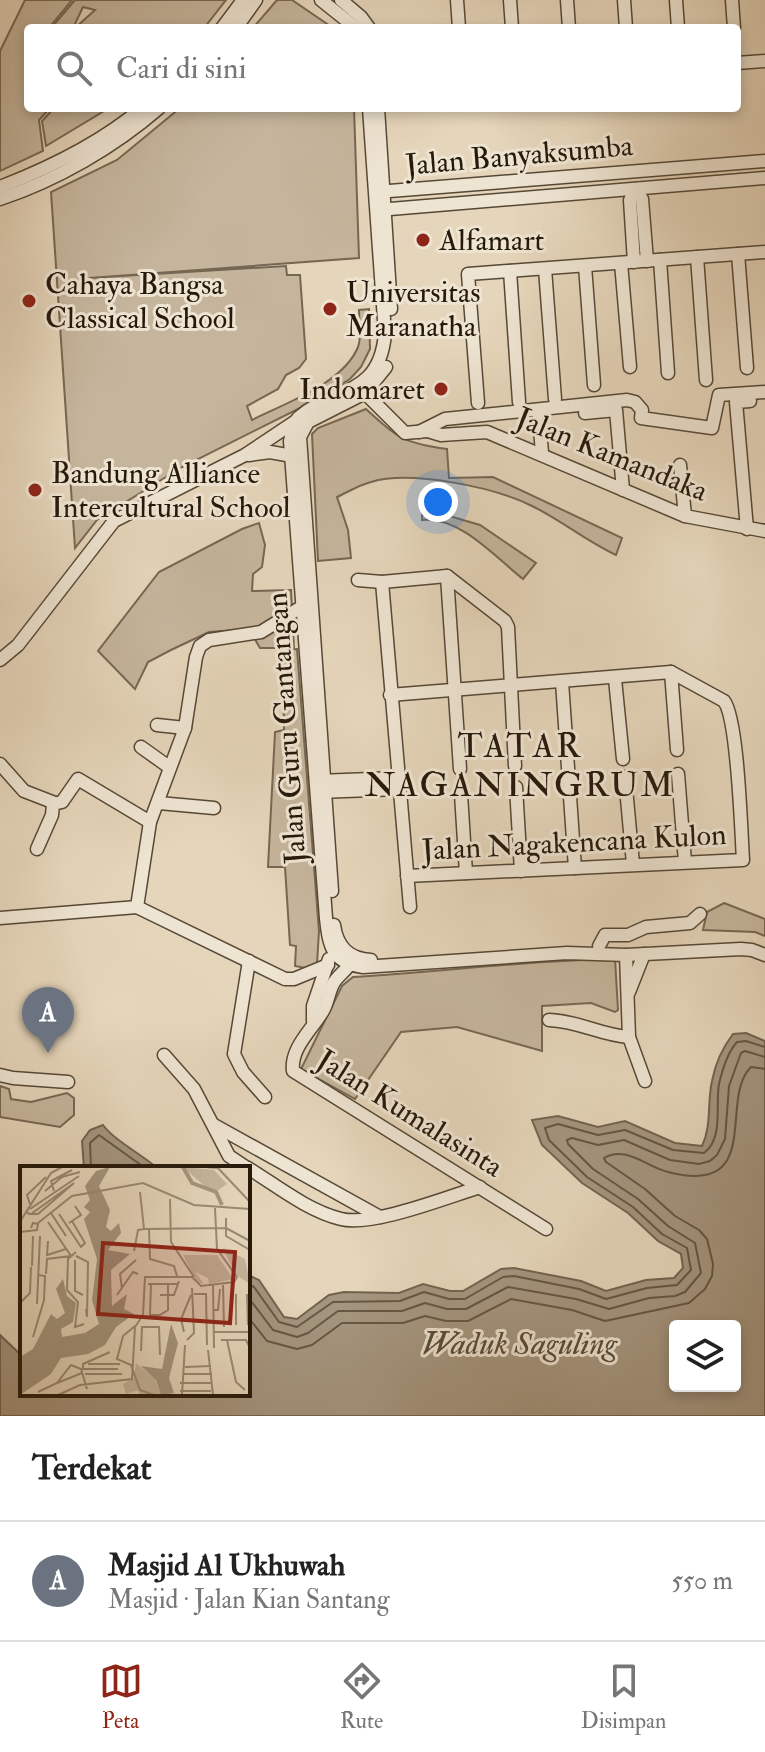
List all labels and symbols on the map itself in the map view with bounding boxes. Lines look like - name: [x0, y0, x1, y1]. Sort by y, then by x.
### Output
- street label: Jalan Banyaksumba: [403, 127, 635, 184]
- place label: Alfamart: [438, 222, 545, 259]
- marker: Alfamart: [414, 231, 432, 249]
- place label: Cahaya Bangsa Classical School: [45, 266, 235, 337]
- place label: Universitas Maranatha: [346, 274, 481, 345]
- marker: Cahaya Bangsa Classical School: [20, 292, 38, 310]
- marker: Universitas Maranatha: [321, 300, 339, 318]
- place label: Indomaret: [299, 371, 425, 408]
- marker: Indomaret: [432, 380, 450, 398]
- street label: Jalan Kamandaka: [510, 399, 714, 510]
- place label: Bandung Alliance Intercultural School: [51, 455, 291, 526]
- marker: Bandung Alliance Intercultural School: [26, 481, 44, 499]
- your location: [418, 482, 458, 522]
- street label: Jalan Guru Gantangan: [259, 591, 315, 866]
- district label: TATAR NAGANINGRUM: [365, 725, 675, 807]
- street label: Jalan Nagakencana Kulon: [420, 816, 727, 869]
- pin: A: [22, 987, 74, 1053]
- street label: Jalan Kumalasinta: [309, 1041, 510, 1186]
- inset map: [20, 1166, 250, 1396]
- water label: Waduk Saguling: [421, 1324, 619, 1364]

